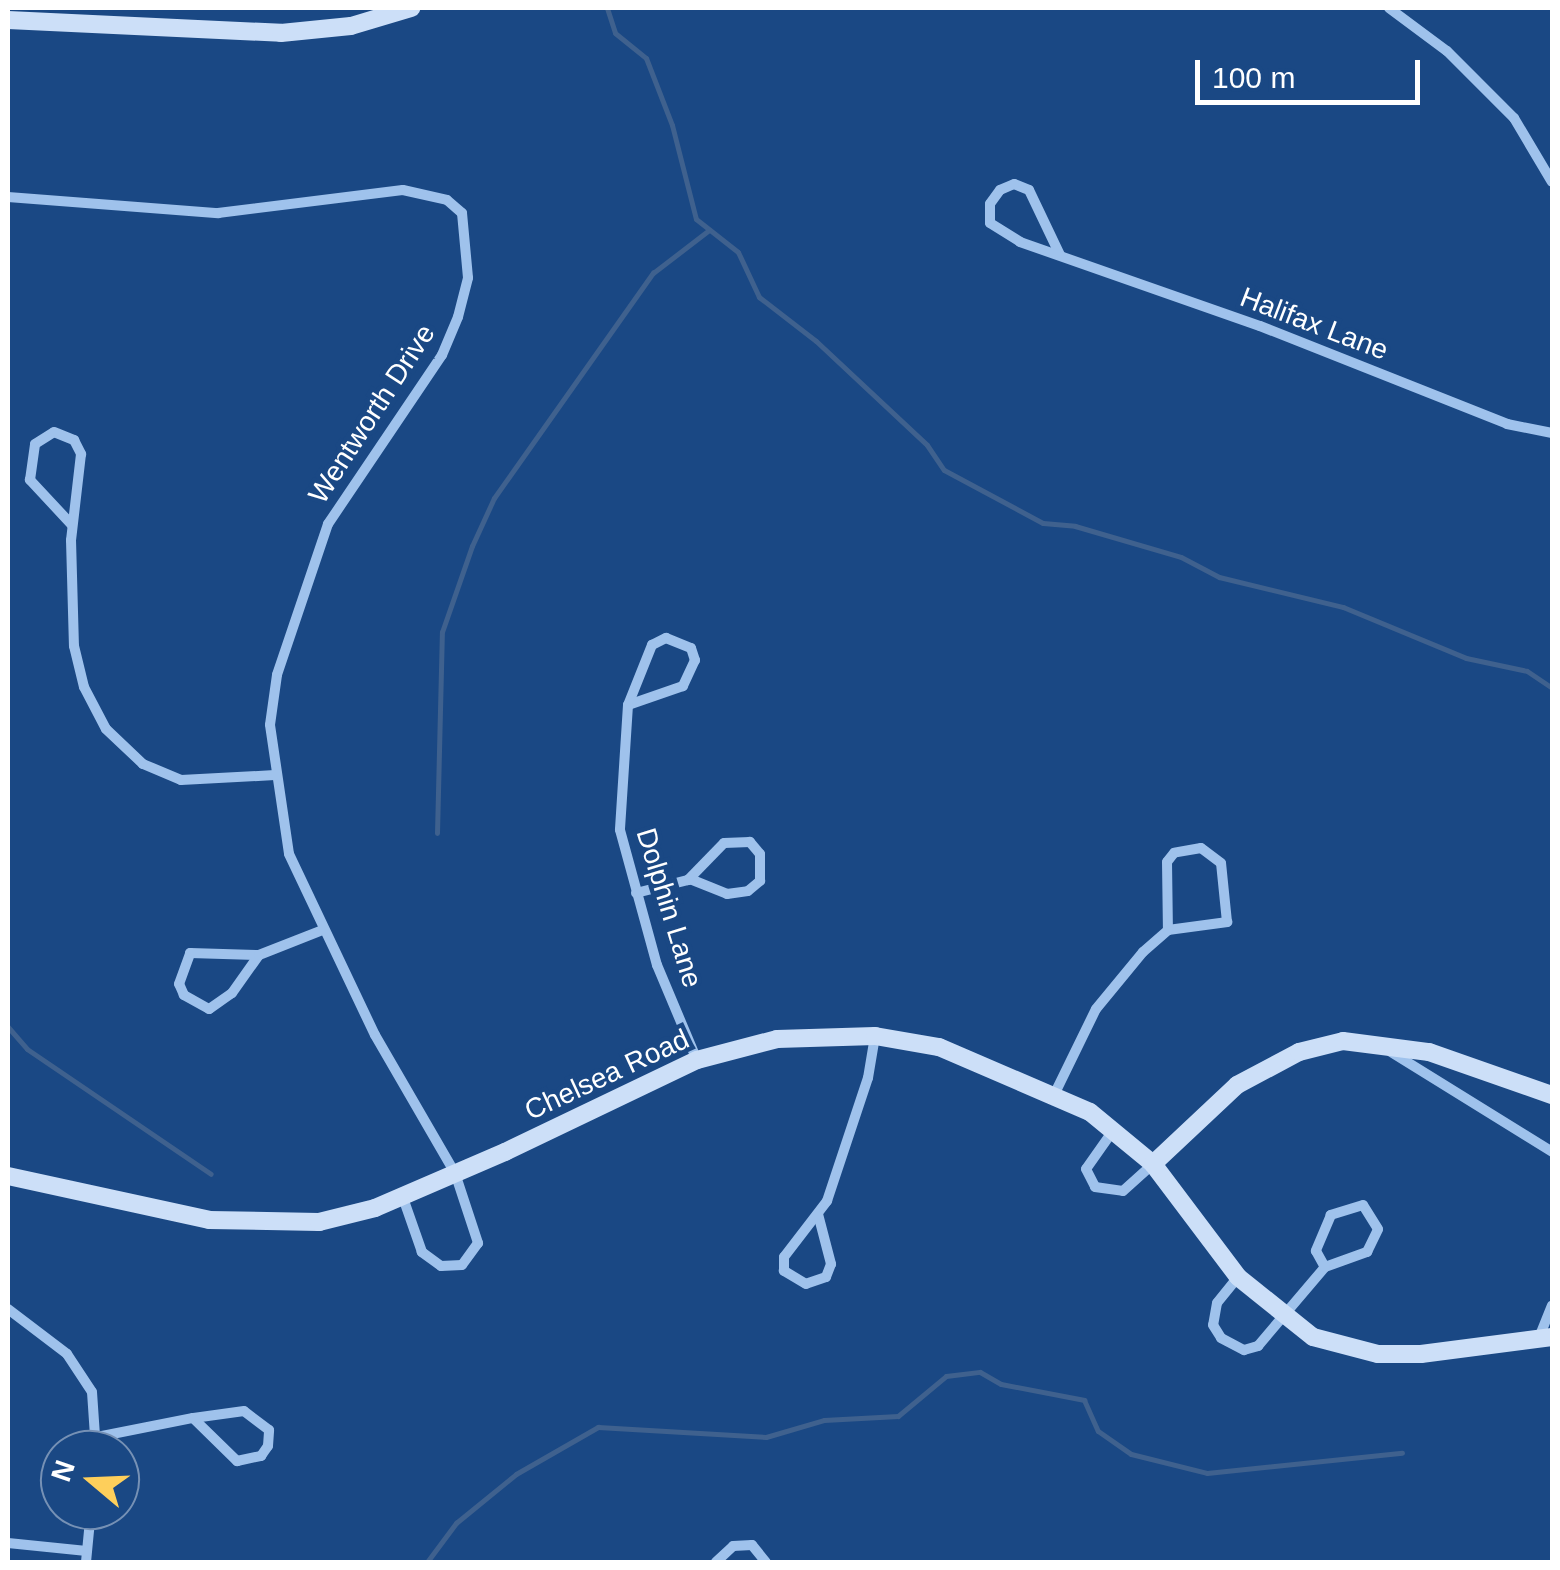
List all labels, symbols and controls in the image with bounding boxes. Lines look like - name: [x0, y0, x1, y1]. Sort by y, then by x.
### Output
- scale bar: [1200, 40, 1425, 102]
- text: 100 m: [1212, 61, 1295, 94]
- street label: Halifax Lane: [1235, 280, 1393, 368]
- street label: Wentworth Drive: [302, 318, 442, 510]
- street label: Dolphin Lane: [629, 824, 709, 992]
- street label: Chelsea Road: [519, 1022, 695, 1128]
- north arrow: [40, 1430, 140, 1530]
- text: N: [45, 1456, 81, 1485]

